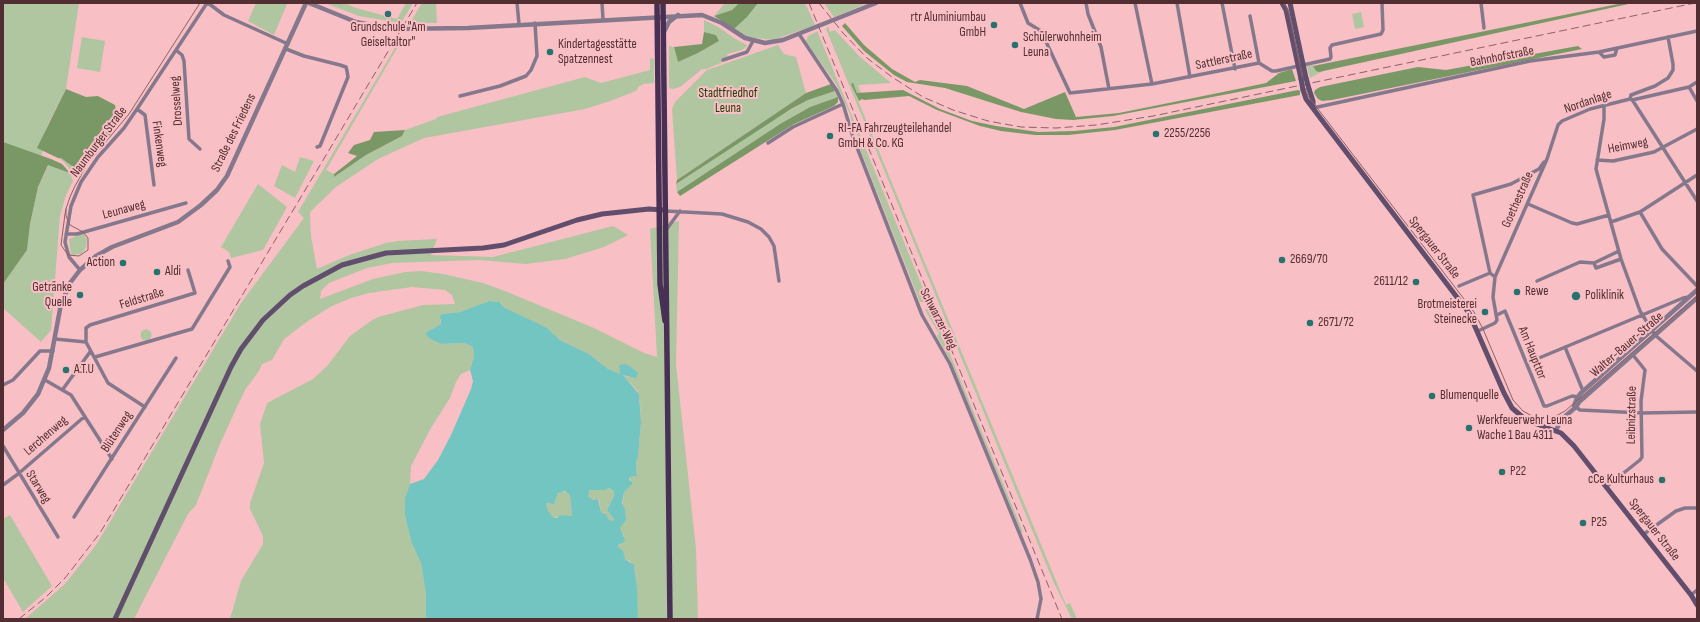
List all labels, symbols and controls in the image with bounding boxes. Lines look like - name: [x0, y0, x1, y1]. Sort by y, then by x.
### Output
- marker: Grundschule "Am Geiseltaltor": [383, 9, 393, 19]
- place label: rtr Aluminiumbau GmbH: [910, 10, 986, 41]
- place label: Grundschule "Am Geiseltaltor": [350, 20, 426, 51]
- marker: rtr Aluminiumbau GmbH: [989, 20, 999, 30]
- place label: Schülerwohnheim Leuna: [1023, 30, 1102, 61]
- place label: Kindertagesstätte Spatzennest: [558, 37, 637, 68]
- marker: Schülerwohnheim Leuna: [1010, 40, 1020, 50]
- street label: Bahnhofstraße: [1469, 43, 1535, 71]
- street label: Sattlerstraße: [1194, 46, 1254, 74]
- marker: Kindertagesstätte Spatzennest: [545, 47, 555, 57]
- street label: Drosselweg: [167, 76, 187, 126]
- park label: Stadtfriedhof Leuna: [698, 86, 758, 117]
- street label: Nordanlage: [1562, 87, 1614, 117]
- street label: Straße des Friedens: [208, 91, 260, 175]
- street label: Naumburger Straße: [67, 104, 131, 180]
- street label: Finkenweg: [148, 120, 170, 168]
- place label: RI-FA Fahrzeugteilehandel GmbH & Co. KG: [838, 121, 952, 152]
- place label: 2255/2256: [1164, 126, 1211, 142]
- marker: 2255/2256: [1151, 129, 1161, 139]
- marker: RI-FA Fahrzeugteilehandel GmbH & Co. KG: [825, 131, 835, 141]
- street label: Heimweg: [1607, 135, 1649, 157]
- street label: Goethestraße: [1499, 170, 1537, 230]
- street label: Leunaweg: [101, 197, 147, 223]
- street label: Spergauer Straße: [1405, 214, 1463, 282]
- place label: 2669/70: [1290, 252, 1328, 268]
- place label: Action: [87, 255, 115, 271]
- marker: 2669/70: [1277, 255, 1287, 265]
- marker: Action: [118, 258, 128, 268]
- place label: Aldi: [165, 264, 181, 280]
- marker: Aldi: [152, 267, 162, 277]
- place label: 2611/12: [1374, 274, 1408, 290]
- marker: 2611/12: [1411, 277, 1421, 287]
- place label: Getränke Quelle: [32, 280, 72, 311]
- place label: Rewe: [1525, 284, 1549, 300]
- street label: Feldstraße: [118, 285, 166, 313]
- street label: Schwarzer Weg: [916, 286, 960, 352]
- marker: Rewe: [1512, 287, 1522, 297]
- place label: Poliklinik: [1585, 288, 1624, 304]
- marker: Getränke Quelle: [75, 290, 85, 300]
- marker: Poliklinik: [1570, 290, 1582, 302]
- place label: Brotmeisterei Steinecke: [1417, 297, 1477, 328]
- marker: Brotmeisterei Steinecke: [1480, 307, 1490, 317]
- street label: Walter-Bauer-Straße: [1587, 309, 1667, 381]
- place label: 2671/72: [1318, 315, 1354, 331]
- marker: 2671/72: [1305, 318, 1315, 328]
- street label: Am Haupttor: [1514, 324, 1550, 382]
- place label: A.T.U: [74, 362, 94, 378]
- marker: A.T.U: [61, 365, 71, 375]
- street label: Leibnizstraße: [1624, 386, 1640, 444]
- place label: Blumenquelle: [1440, 388, 1499, 404]
- marker: Blumenquelle: [1427, 391, 1437, 401]
- street label: Blütenweg: [98, 408, 136, 456]
- street label: Lerchenweg: [21, 413, 71, 459]
- place label: Werkfeuerwehr Leuna Wache 1 Bau 4311: [1477, 413, 1572, 444]
- marker: Werkfeuerwehr Leuna Wache 1 Bau 4311: [1464, 423, 1474, 433]
- place label: P22: [1510, 464, 1526, 480]
- marker: P22: [1497, 467, 1507, 477]
- street label: Starweg: [22, 468, 54, 506]
- place label: cCe Kulturhaus: [1588, 472, 1654, 488]
- marker: cCe Kulturhaus: [1657, 475, 1667, 485]
- street label: Spergauer Straße: [1625, 496, 1683, 564]
- place label: P25: [1591, 515, 1607, 531]
- marker: P25: [1578, 518, 1588, 528]

